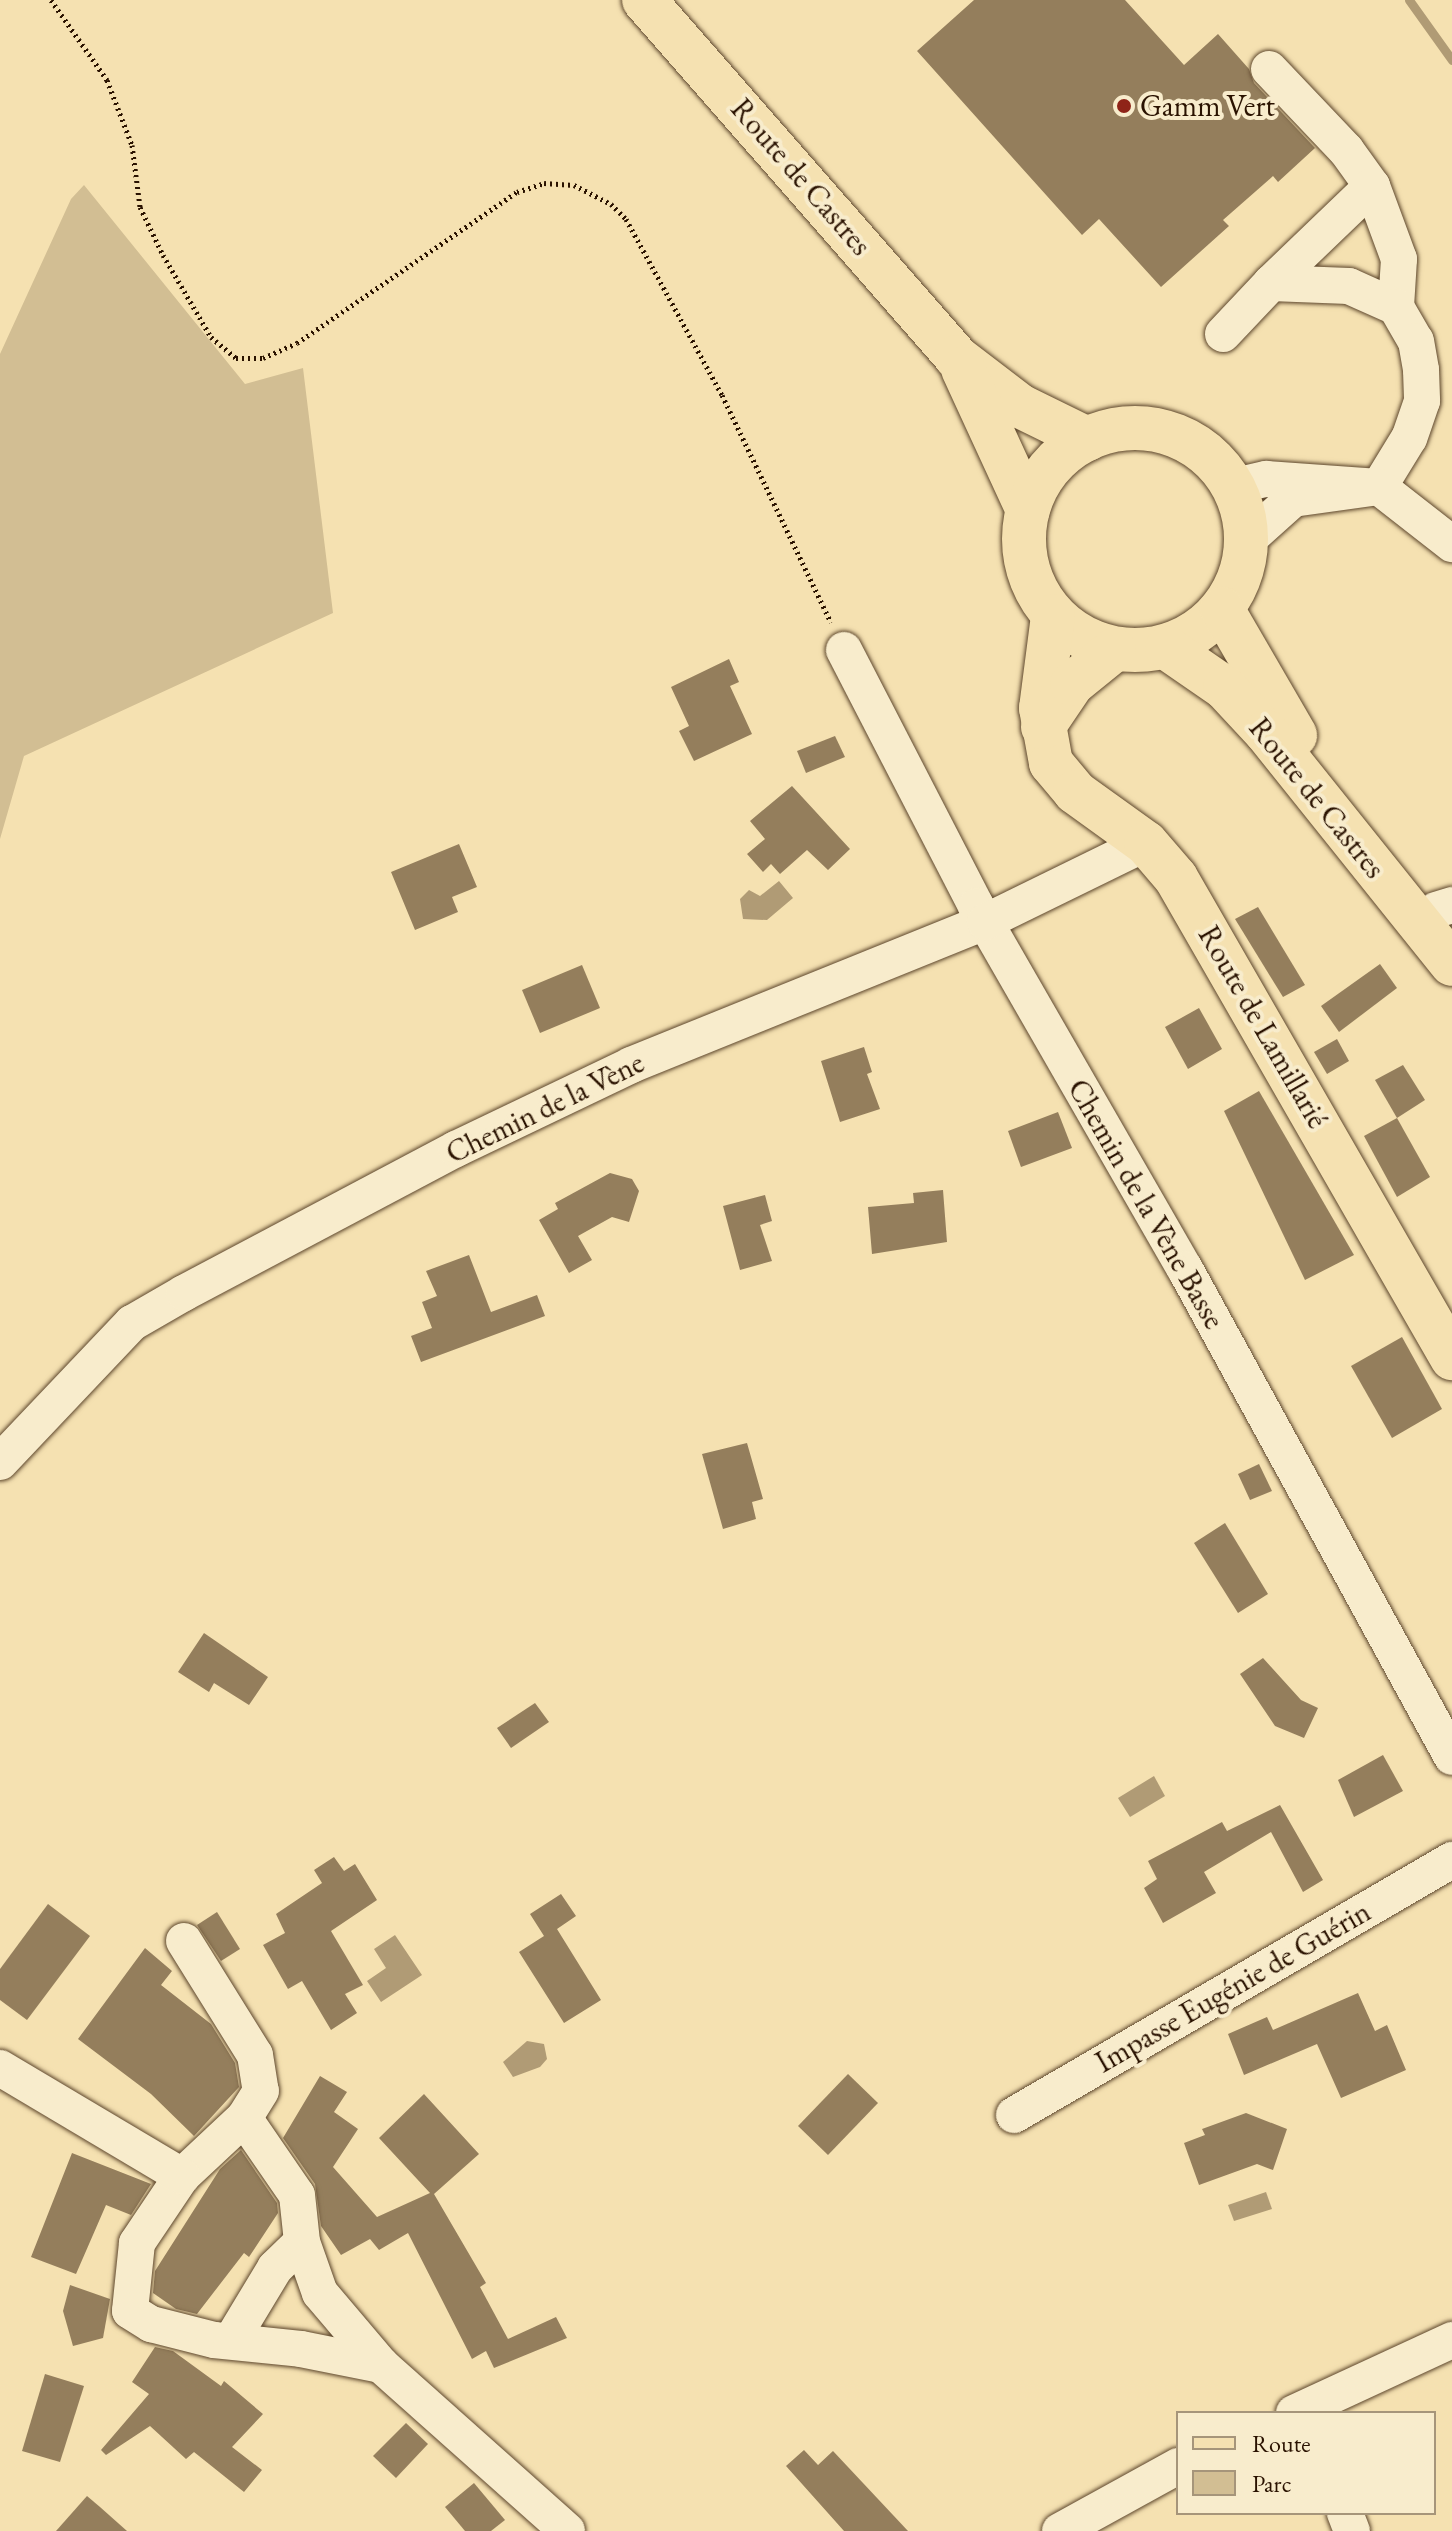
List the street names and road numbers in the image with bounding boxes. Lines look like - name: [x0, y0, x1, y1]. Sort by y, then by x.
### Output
- street label: Route de Castres: [723, 91, 879, 263]
- street label: Route de Castres: [1241, 711, 1393, 885]
- street label: Route de Lamillarié: [1190, 919, 1336, 1135]
- street label: Chemin de la Vène: [440, 1045, 650, 1171]
- street label: Chemin de la Vène Basse: [1060, 1073, 1232, 1335]
- street label: Impasse Eugénie de Guérin: [1089, 1894, 1377, 2080]

